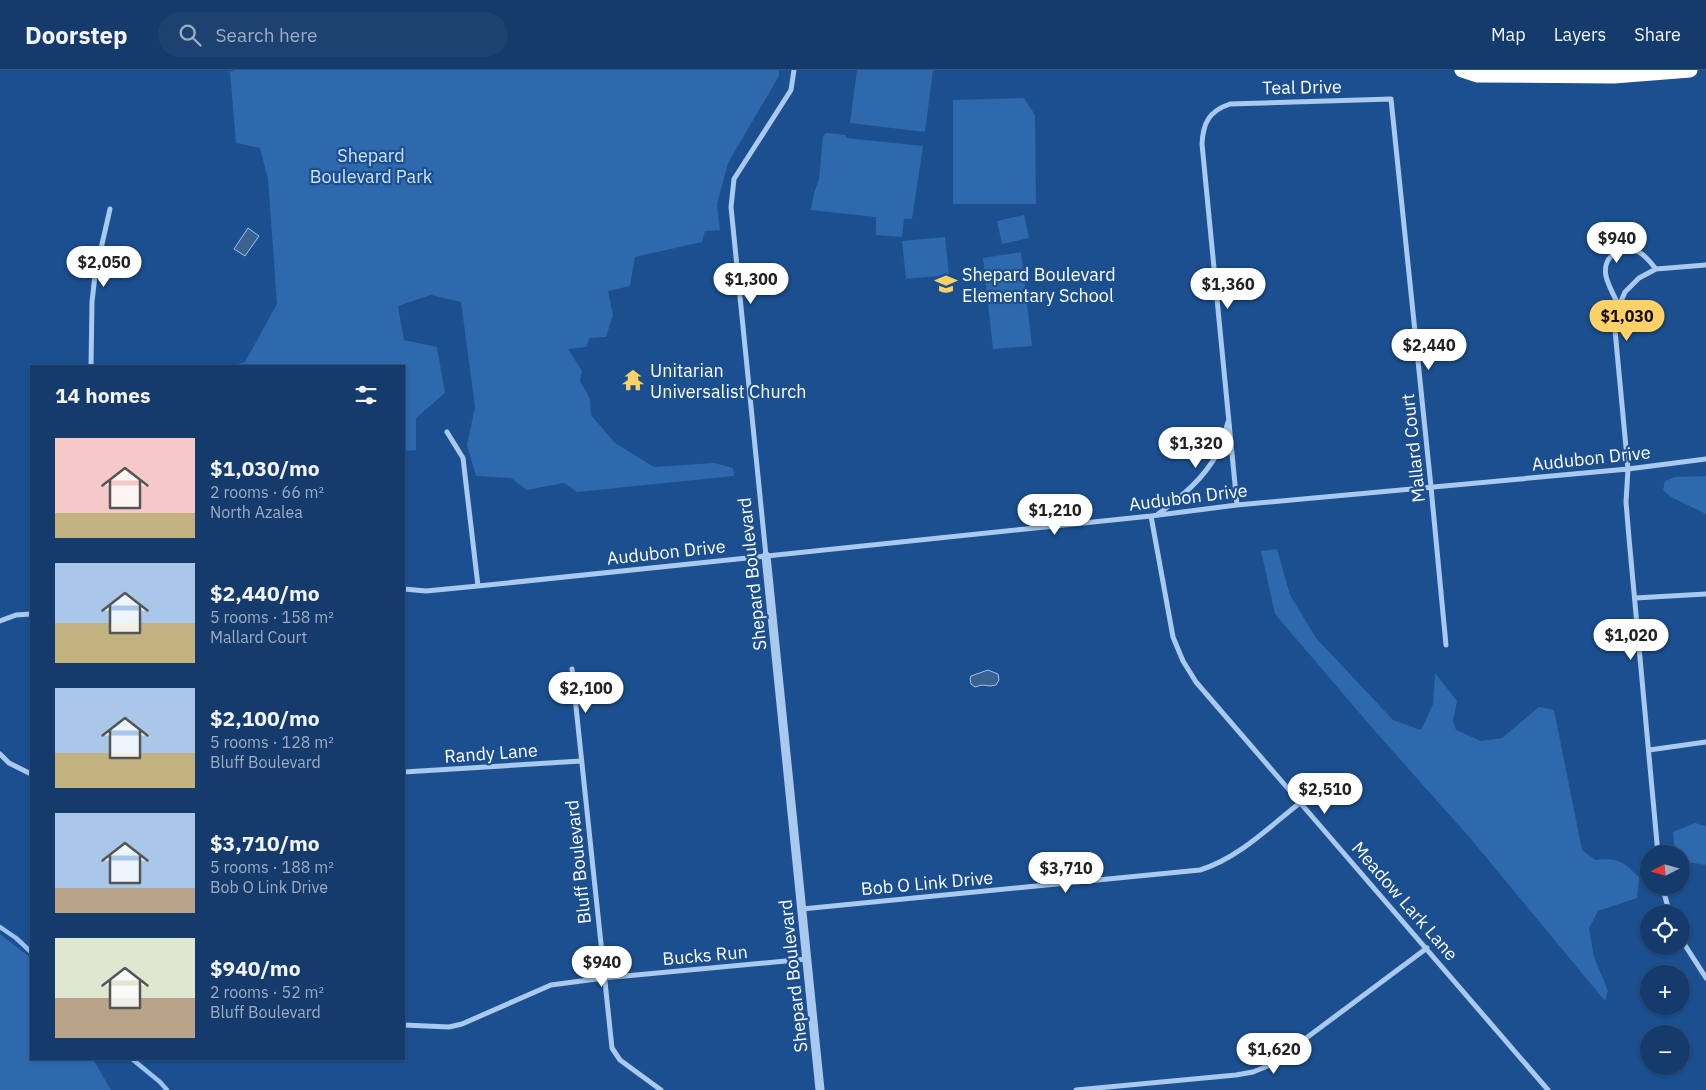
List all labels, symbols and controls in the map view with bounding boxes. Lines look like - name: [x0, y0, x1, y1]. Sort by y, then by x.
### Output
- search box: [158, 12, 508, 57]
- text: Doorstep: [25, 19, 128, 51]
- icon: search: [176, 21, 204, 49]
- text: Search here: [216, 23, 317, 47]
- text: Map: [1491, 23, 1526, 46]
- text: Layers: [1554, 23, 1606, 46]
- text: Share: [1634, 23, 1681, 46]
- street label: Teal Drive: [1262, 75, 1342, 99]
- park label: Shepard Boulevard Park: [310, 144, 433, 188]
- pin: $940: [1587, 222, 1647, 264]
- text: $940: [1598, 228, 1636, 248]
- pin: $2,050: [63, 246, 145, 288]
- text: $2,050: [78, 252, 130, 272]
- pin: $1,300: [710, 262, 792, 305]
- place label: Shepard Boulevard Elementary School: [962, 263, 1116, 307]
- pin: $1,360: [1187, 268, 1269, 310]
- text: $1,300: [725, 269, 777, 289]
- school or university icon: Shepard Boulevard Elementary School: [933, 271, 959, 297]
- text: $1,360: [1202, 274, 1254, 294]
- pin: $1,030: [1586, 300, 1668, 342]
- text: $1,030: [1601, 306, 1653, 326]
- pin: $2,440: [1388, 328, 1470, 371]
- text: $2,440: [1403, 335, 1455, 355]
- place label: Unitarian Universalist Church: [650, 359, 807, 403]
- temple icon: Unitarian Universalist Church: [620, 367, 646, 393]
- text: 14 homes: [55, 381, 151, 409]
- icon: filters: [352, 381, 380, 409]
- street label: Mallard Court: [1396, 392, 1430, 504]
- pin: $1,320: [1155, 426, 1237, 469]
- text: $1,320: [1170, 433, 1222, 453]
- street label: Audubon Drive: [1531, 440, 1652, 476]
- text: $1,030/mo: [210, 454, 320, 482]
- icon: home: [95, 458, 155, 518]
- street label: Audubon Drive: [1127, 478, 1249, 516]
- text: 2 rooms · 66 m²: [210, 482, 324, 502]
- pin: $1,210: [1014, 494, 1096, 536]
- street label: Shepard Boulevard: [733, 496, 771, 652]
- text: $1,210: [1029, 500, 1081, 520]
- text: North Azalea: [210, 502, 303, 522]
- street label: Audubon Drive: [606, 534, 727, 570]
- text: $2,440/mo: [210, 579, 320, 607]
- icon: home: [95, 583, 155, 643]
- text: 5 rooms · 158 m²: [210, 607, 334, 627]
- pin: $1,020: [1590, 618, 1672, 661]
- text: $1,020: [1605, 625, 1657, 645]
- text: Mallard Court: [210, 627, 307, 647]
- pin: $2,100: [545, 672, 627, 714]
- text: $2,100: [560, 678, 612, 698]
- text: $2,100/mo: [210, 704, 320, 732]
- icon: home: [95, 708, 155, 768]
- text: 5 rooms · 128 m²: [210, 732, 334, 752]
- street label: Randy Lane: [444, 738, 539, 768]
- text: Bluff Boulevard: [210, 752, 321, 772]
- pin: $2,510: [1284, 772, 1366, 815]
- text: $2,510: [1299, 779, 1351, 799]
- street label: Bluff Boulevard: [560, 799, 596, 925]
- text: $3,710/mo: [210, 829, 320, 857]
- icon: home: [95, 833, 155, 893]
- street label: Meadow Lark Lane: [1347, 837, 1463, 965]
- north arrow: [1640, 845, 1690, 895]
- map controls: [1640, 845, 1690, 1075]
- pin: $3,710: [1025, 852, 1107, 894]
- text: 5 rooms · 188 m²: [210, 857, 334, 877]
- text: $3,710: [1040, 858, 1092, 878]
- street label: Bob O Link Drive: [860, 866, 994, 900]
- text: Bob O Link Drive: [210, 877, 328, 897]
- street label: Shepard Boulevard: [774, 898, 812, 1054]
- button: locate: [1640, 905, 1690, 955]
- street label: Bucks Run: [661, 940, 749, 970]
- pin: $940: [572, 946, 632, 988]
- text: $940: [583, 952, 621, 972]
- text: $940/mo: [210, 954, 301, 982]
- icon: home: [95, 958, 155, 1018]
- button: +: [1640, 965, 1690, 1015]
- text: 2 rooms · 52 m²: [210, 982, 324, 1002]
- text: Bluff Boulevard: [210, 1002, 321, 1022]
- button: −: [1640, 1025, 1690, 1075]
- pin: $1,620: [1233, 1032, 1315, 1075]
- text: $1,620: [1248, 1039, 1300, 1059]

